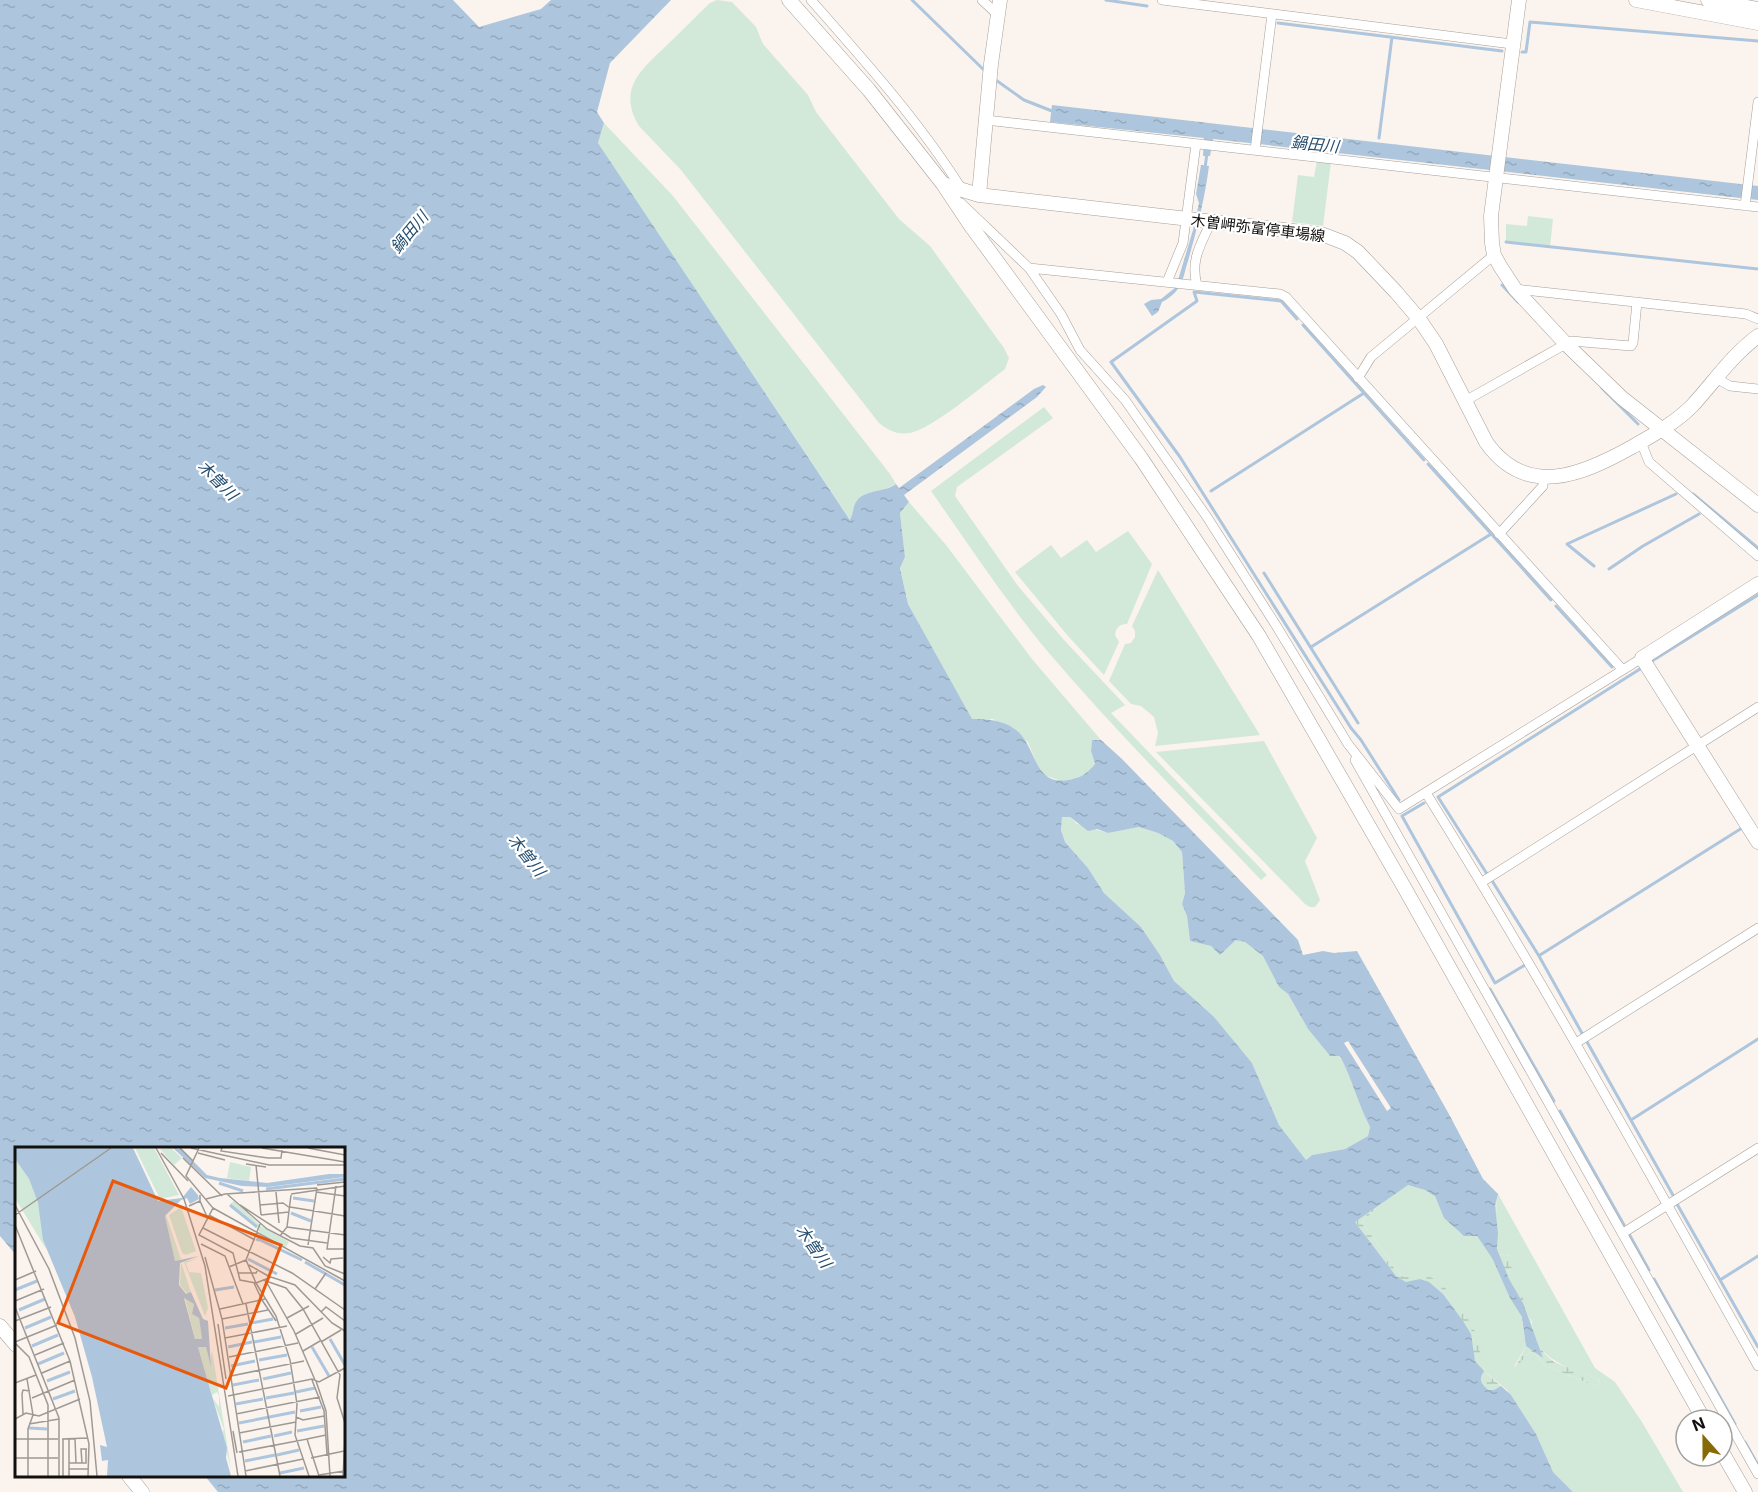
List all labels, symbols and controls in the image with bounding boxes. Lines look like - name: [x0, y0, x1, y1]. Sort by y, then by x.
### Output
- water label: 鍋田川: [1290, 132, 1342, 157]
- water label: 鍋田川: [386, 206, 433, 257]
- street label: 木曽岬弥富停車場線: [1190, 210, 1326, 246]
- water label: 木曽川: [194, 456, 243, 505]
- water label: 木曽川: [504, 830, 551, 882]
- inset map: [15, 1147, 345, 1477]
- water label: 木曽川: [792, 1221, 837, 1273]
- north arrow: [1674, 1408, 1734, 1468]
- text: N: [1689, 1412, 1708, 1436]

